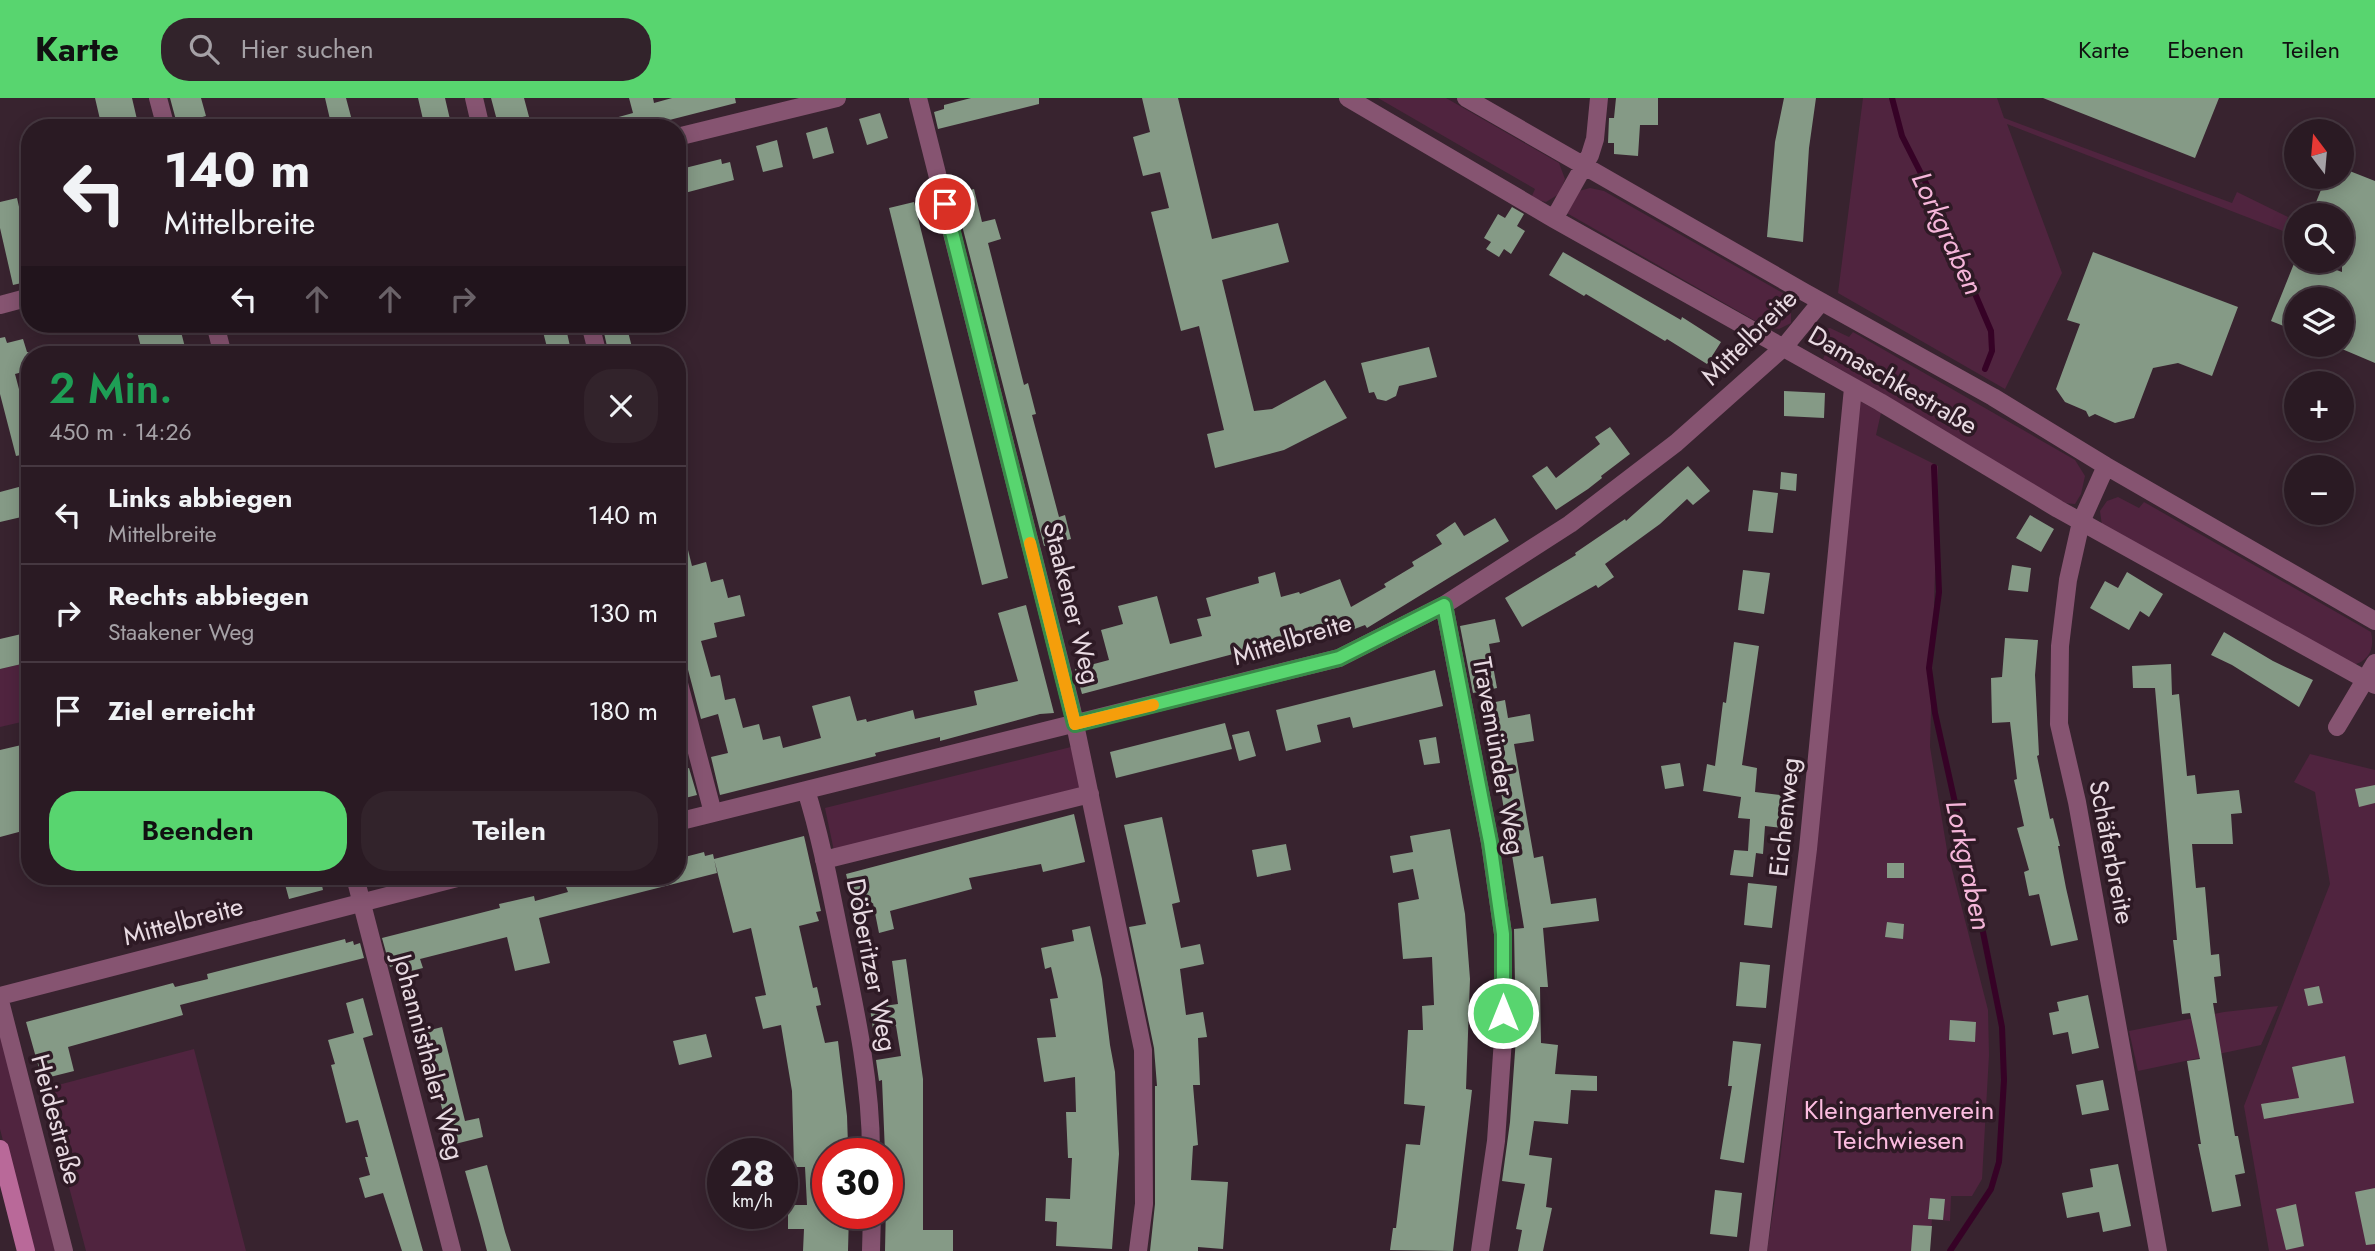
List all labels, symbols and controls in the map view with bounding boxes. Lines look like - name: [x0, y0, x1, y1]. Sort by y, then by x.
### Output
- search box: [161, 18, 651, 81]
- text: Karte: [35, 26, 119, 73]
- icon: search: [185, 30, 223, 68]
- text: Hier suchen: [241, 30, 374, 68]
- text: Karte: [2078, 32, 2129, 67]
- text: Ebenen: [2167, 32, 2244, 67]
- text: Teilen: [2282, 32, 2340, 67]
- north arrow: [2284, 119, 2354, 189]
- map controls: [2284, 119, 2354, 525]
- text: 140 m: [164, 135, 310, 205]
- icon: left: [49, 147, 140, 238]
- water label: Lorkgraben: [1901, 165, 1994, 302]
- pin: [915, 174, 975, 234]
- icon: arrive: [926, 185, 964, 223]
- text: Mittelbreite: [164, 200, 315, 246]
- button: search: [2284, 203, 2354, 273]
- icon: left: [225, 280, 263, 318]
- icon: ahead: [298, 280, 336, 318]
- icon: ahead: [371, 280, 409, 318]
- icon: right: [444, 280, 482, 318]
- street label: Mittelbreite: [1692, 280, 1806, 394]
- button: layers: [2284, 287, 2354, 357]
- street label: Damaschkestraße: [1801, 316, 1985, 444]
- text: 2 Min.: [49, 358, 172, 419]
- button: close: [584, 369, 658, 443]
- button: +: [2284, 371, 2354, 441]
- text: 450 m · 14:26: [49, 415, 192, 449]
- button: −: [2284, 455, 2354, 525]
- text: Links abbiegen: [108, 479, 292, 517]
- icon: left: [49, 496, 87, 534]
- text: 140 m: [587, 496, 658, 534]
- text: Mittelbreite: [108, 517, 217, 551]
- street label: Staakener Weg: [1034, 518, 1110, 688]
- text: Rechts abbiegen: [108, 577, 309, 615]
- icon: right: [49, 594, 87, 632]
- text: 130 m: [588, 594, 658, 632]
- street label: Mittelbreite: [1228, 603, 1356, 675]
- text: Staakener Weg: [108, 615, 254, 649]
- street label: Travemünder Weg: [1463, 654, 1535, 858]
- icon: arrive: [49, 692, 87, 730]
- text: Ziel erreicht: [108, 692, 255, 730]
- text: 180 m: [588, 692, 658, 730]
- street label: Eichenweg: [1759, 756, 1809, 878]
- street label: Schäferbreite: [2079, 777, 2145, 927]
- button: Beenden: [49, 791, 347, 871]
- button: Teilen: [361, 791, 658, 871]
- water label: Lorkgraben: [1935, 796, 2002, 934]
- street label: Döberitzer Weg: [837, 875, 907, 1055]
- street label: Mittelbreite: [119, 887, 247, 955]
- street label: Johannisthaler Weg: [383, 947, 475, 1164]
- position arrow: [1466, 976, 1540, 1050]
- street label: Heidestraße: [21, 1050, 93, 1188]
- park label: Kleingartenverein Teichwiesen: [1804, 1091, 1994, 1159]
- speed limit sign: 30: [812, 1138, 903, 1229]
- text: 28: [730, 1149, 775, 1199]
- text: km/h: [732, 1188, 773, 1214]

